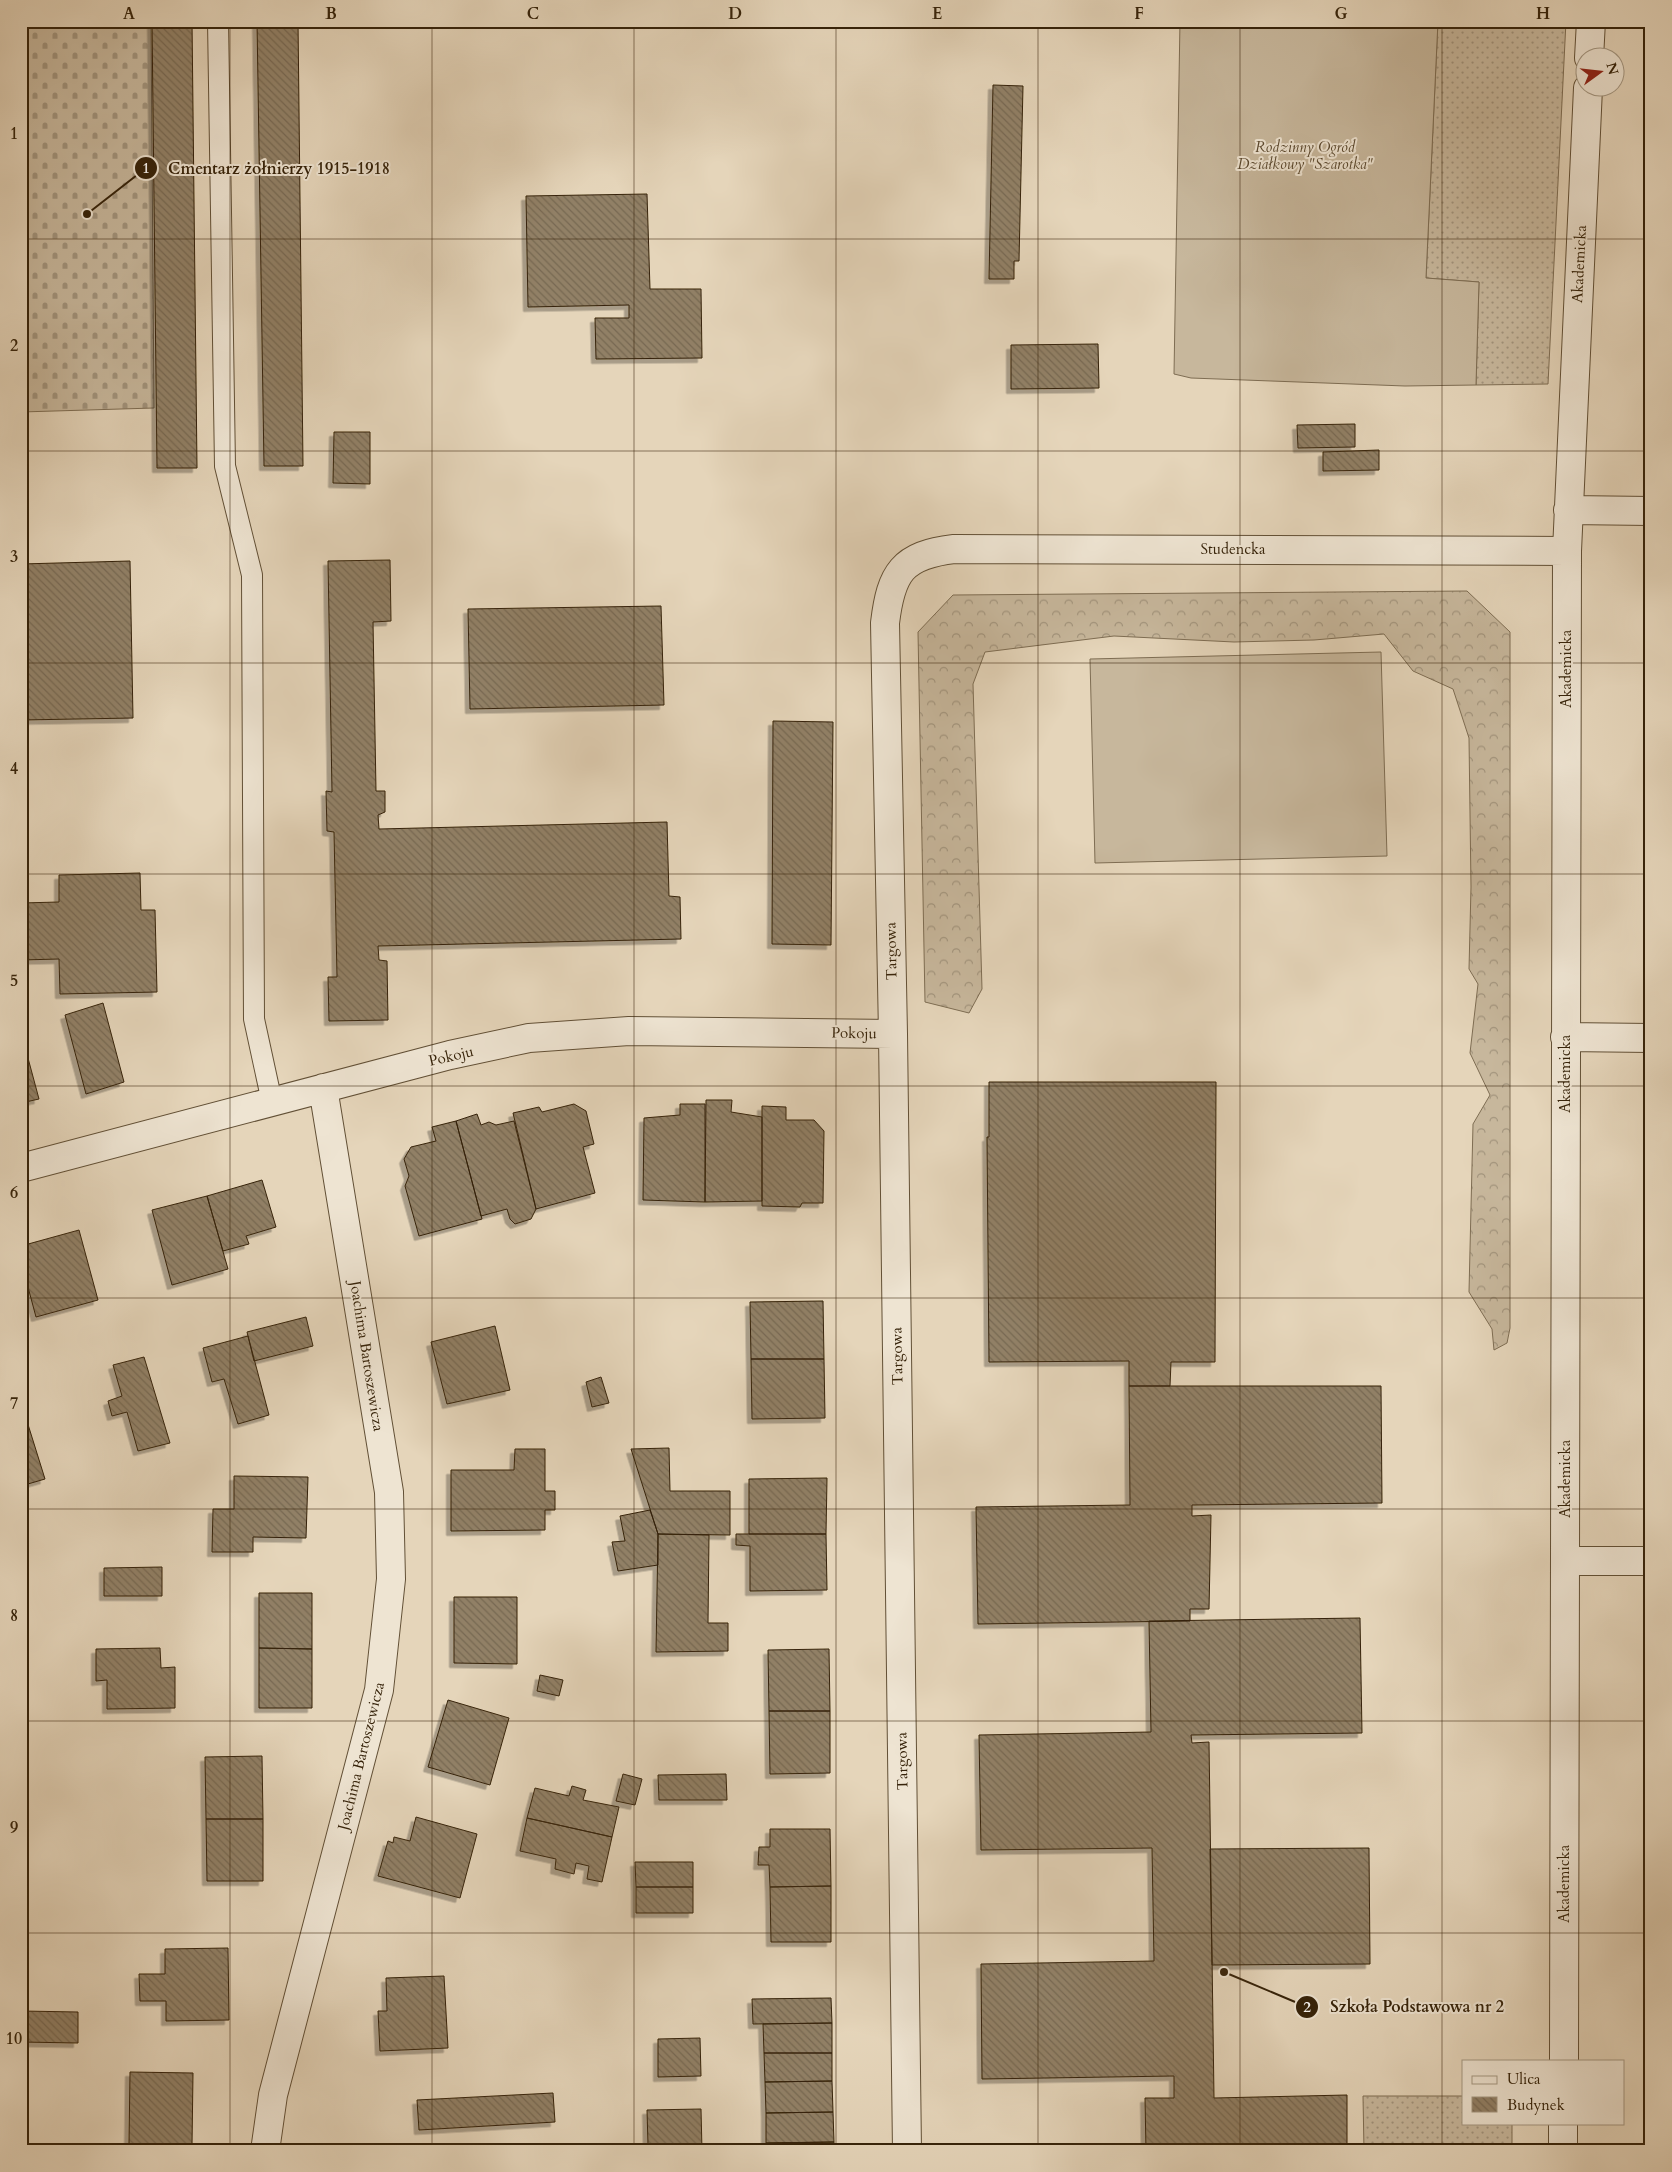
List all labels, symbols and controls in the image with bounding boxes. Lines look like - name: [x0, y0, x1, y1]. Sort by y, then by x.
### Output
- text: A: [123, 3, 135, 25]
- text: B: [325, 3, 337, 25]
- text: C: [527, 3, 539, 25]
- text: D: [728, 3, 742, 25]
- text: E: [932, 3, 942, 25]
- text: F: [1134, 3, 1144, 25]
- text: G: [1334, 3, 1348, 25]
- text: H: [1536, 3, 1550, 25]
- north arrow: [1574, 48, 1624, 98]
- text: N: [1601, 60, 1623, 77]
- text: 1: [10, 123, 18, 145]
- park label: Rodzinny Ogród Działkowy "Szarotka": [1237, 137, 1373, 174]
- callout: Cmentarz żołnierzy 1915-1918: [133, 153, 400, 184]
- text: 1: [142, 158, 150, 178]
- text: Cmentarz żołnierzy 1915-1918: [168, 158, 390, 180]
- street label: Akademicka: [1567, 224, 1591, 304]
- text: 2: [10, 335, 18, 357]
- street label: Studencka: [1200, 539, 1266, 559]
- text: 3: [10, 546, 18, 568]
- street label: Akademicka: [1556, 629, 1576, 708]
- text: 4: [10, 758, 18, 780]
- street label: Targowa: [880, 921, 902, 980]
- text: 5: [10, 970, 18, 992]
- street label: Pokoju: [831, 1023, 877, 1043]
- street label: Akademicka: [1555, 1034, 1575, 1113]
- street label: Pokoju: [427, 1041, 475, 1071]
- text: 6: [10, 1182, 18, 1204]
- street label: Joachima Bartoszewicza: [345, 1277, 389, 1433]
- street label: Targowa: [886, 1326, 908, 1385]
- text: 7: [10, 1393, 18, 1415]
- street label: Akademicka: [1555, 1439, 1575, 1518]
- text: 8: [10, 1605, 18, 1627]
- street label: Joachima Bartoszewicza: [332, 1679, 389, 1834]
- street label: Targowa: [891, 1731, 913, 1790]
- text: 9: [10, 1817, 18, 1839]
- street label: Akademicka: [1554, 1844, 1574, 1923]
- callout: Szkoła Podstawowa nr 2: [1295, 1991, 1514, 2022]
- text: Szkoła Podstawowa nr 2: [1330, 1996, 1504, 2018]
- text: 2: [1303, 1997, 1311, 2017]
- text: 10: [6, 2028, 22, 2050]
- legend: [1462, 2060, 1624, 2124]
- text: Ulica: [1507, 2069, 1541, 2089]
- text: Budynek: [1507, 2095, 1565, 2115]

